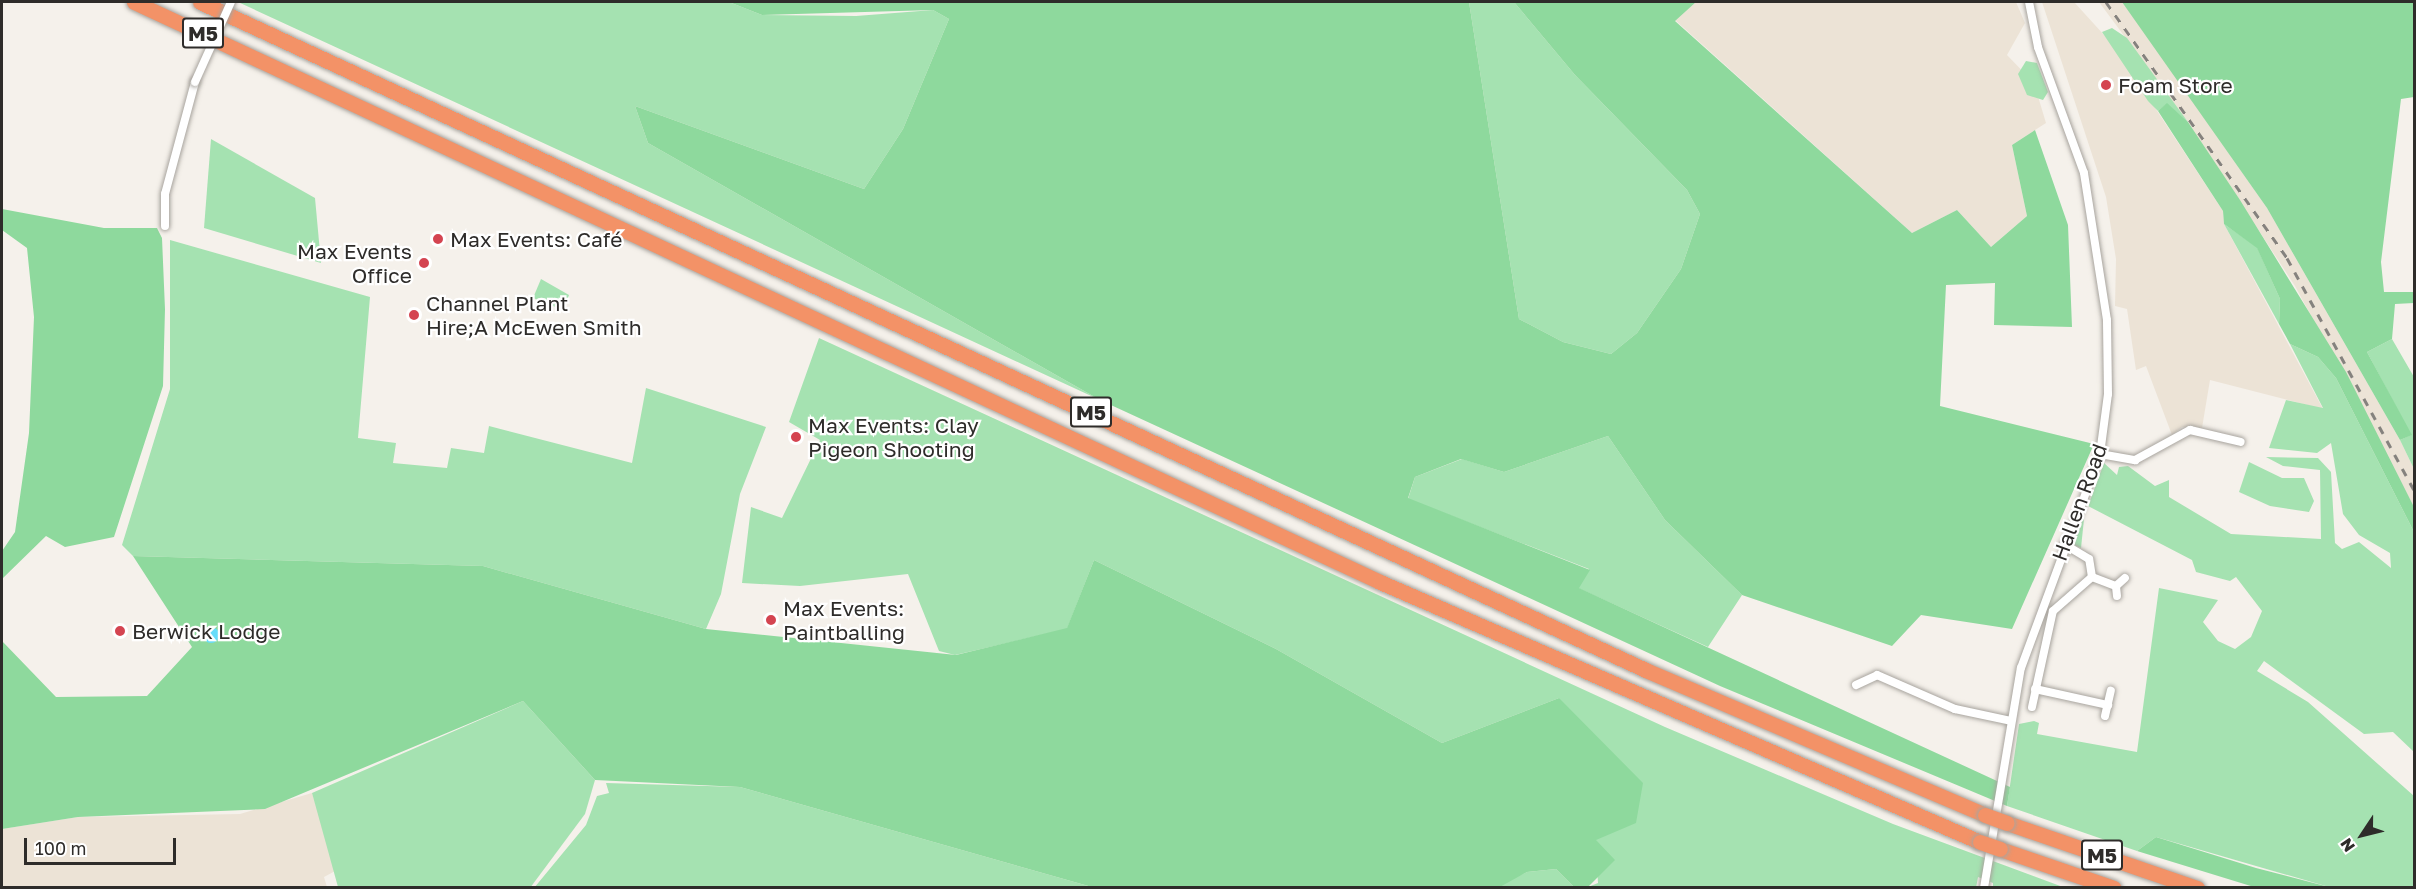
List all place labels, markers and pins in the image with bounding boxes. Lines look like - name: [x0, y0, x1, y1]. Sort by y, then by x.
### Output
- place label: Foam Store: [2118, 72, 2233, 98]
- marker: Foam Store: [2099, 78, 2113, 92]
- place label: Max Events: Café: [450, 226, 622, 252]
- marker: Max Events: Café: [431, 232, 445, 246]
- place label: Max Events Office: [297, 238, 412, 288]
- marker: Max Events Office: [417, 256, 431, 270]
- place label: Channel Plant Hire;A McEwen Smith: [426, 290, 642, 340]
- marker: Channel Plant Hire;A McEwen Smith: [407, 308, 421, 322]
- place label: Max Events: Clay Pigeon Shooting: [808, 412, 979, 462]
- marker: Max Events: Clay Pigeon Shooting: [789, 430, 803, 444]
- place label: Max Events: Paintballing: [783, 595, 905, 645]
- marker: Max Events: Paintballing: [764, 613, 778, 627]
- place label: Berwick Lodge: [132, 618, 280, 644]
- marker: Berwick Lodge: [113, 624, 127, 638]

